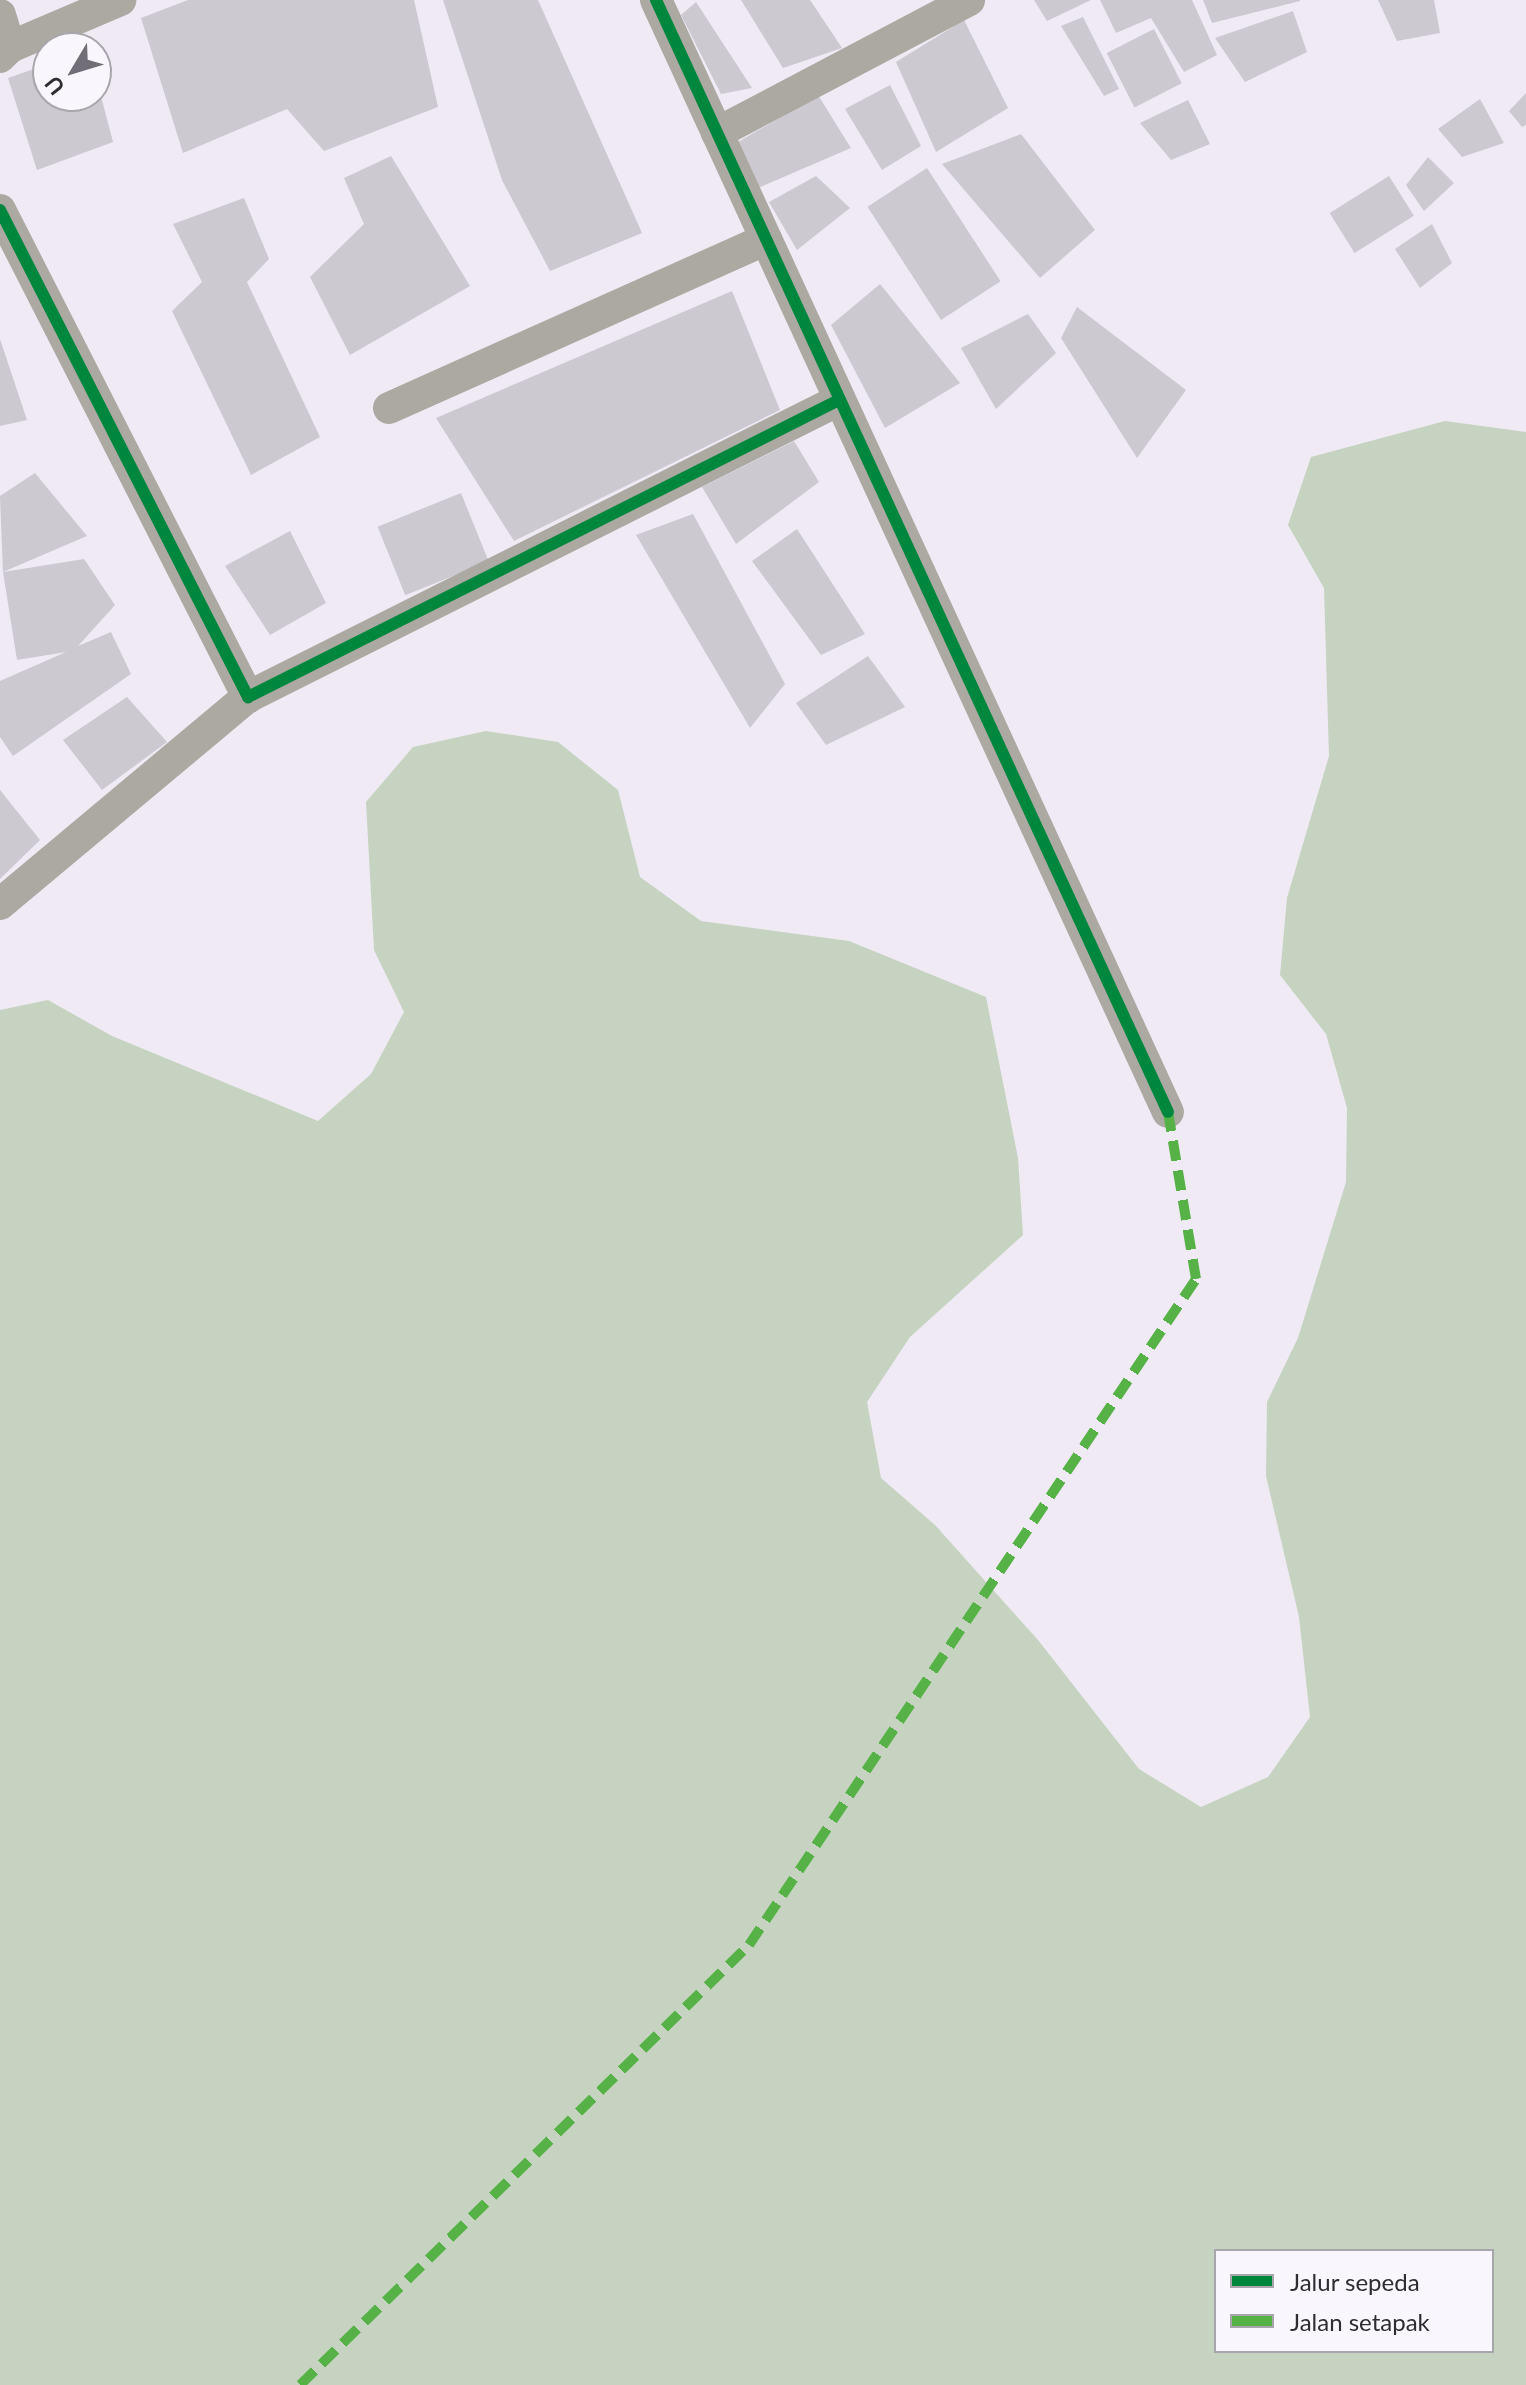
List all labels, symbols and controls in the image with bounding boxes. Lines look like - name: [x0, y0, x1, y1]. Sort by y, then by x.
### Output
- north arrow: [32, 32, 112, 112]
- text: U: [39, 71, 70, 101]
- legend: [1214, 2249, 1494, 2353]
- text: Jalur sepeda: [1290, 2267, 1420, 2296]
- text: Jalan setapak: [1290, 2307, 1430, 2336]

